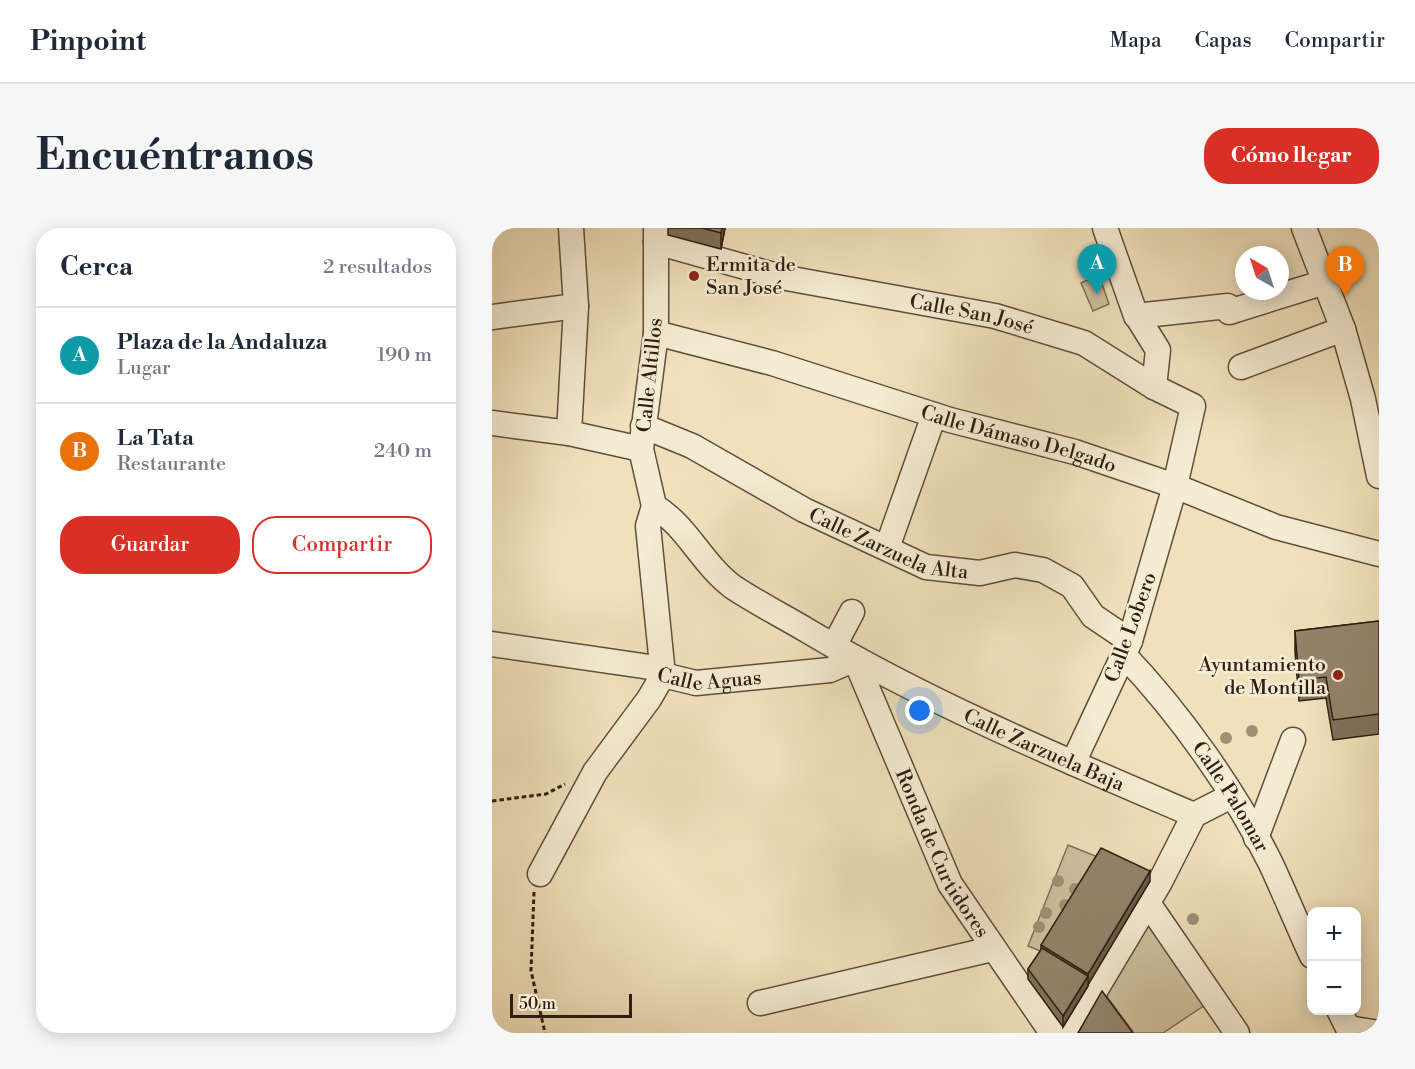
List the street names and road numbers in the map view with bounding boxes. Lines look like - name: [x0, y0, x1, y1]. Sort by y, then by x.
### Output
- street label: Calle San José: [907, 290, 1036, 341]
- street label: Calle Altillos: [632, 317, 669, 434]
- street label: Calle Dámaso Delgado: [917, 400, 1120, 479]
- street label: Calle Zarzuela Alta: [804, 503, 970, 586]
- street label: Calle Lobero: [1100, 569, 1163, 686]
- street label: Calle Aguas: [654, 663, 763, 697]
- street label: Calle Zarzuela Baja: [959, 704, 1129, 798]
- street label: Calle Palomar: [1186, 737, 1274, 857]
- street label: Ronda de Curtidores: [889, 765, 994, 943]

